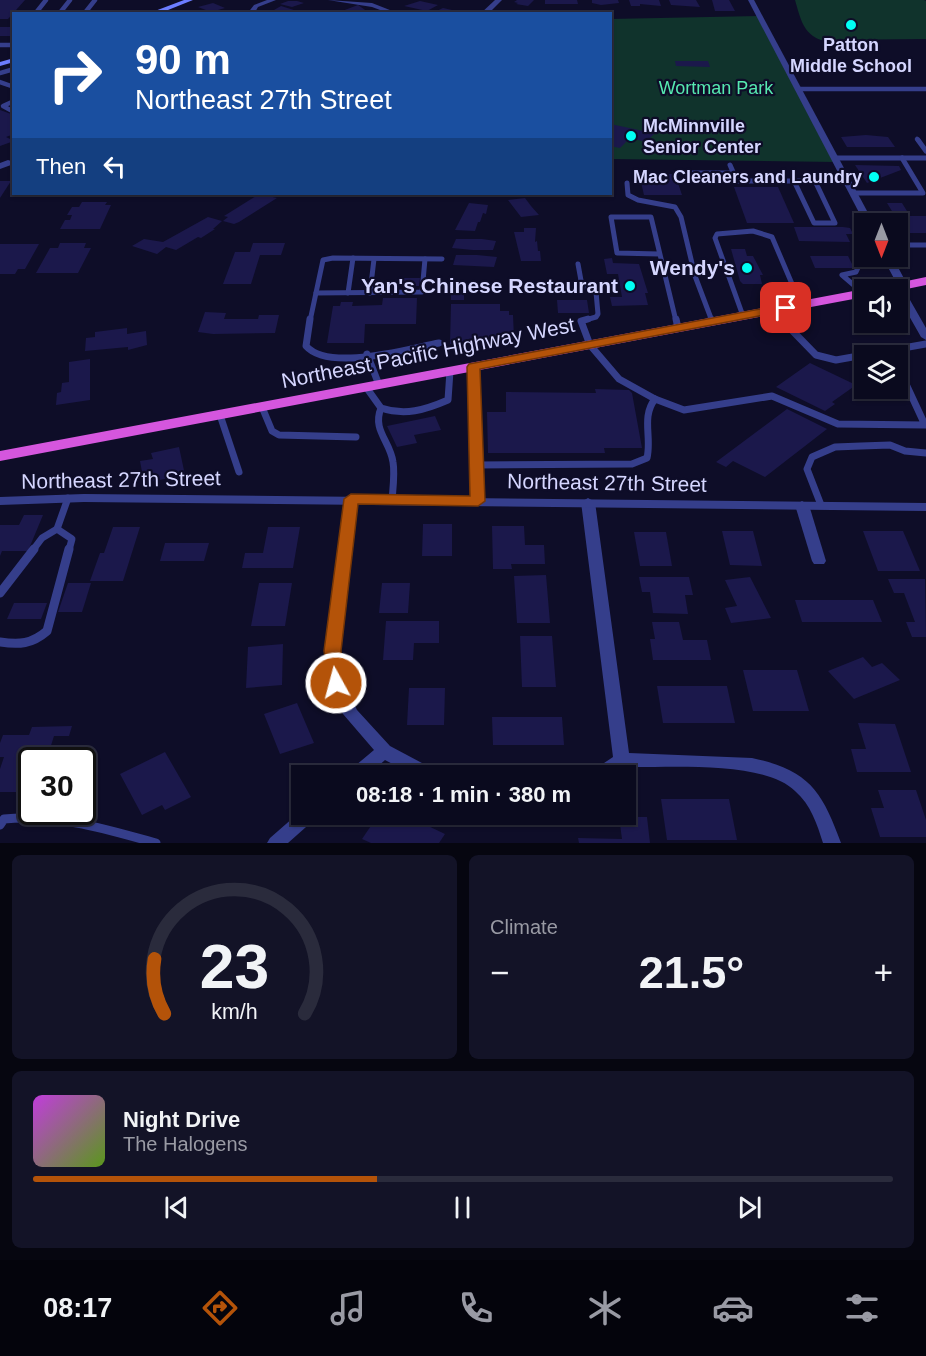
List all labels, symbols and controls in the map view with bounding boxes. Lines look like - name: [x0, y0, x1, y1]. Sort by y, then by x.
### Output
- marker: Patton Middle School: [844, 18, 858, 32]
- place label: Patton Middle School: [790, 35, 912, 76]
- icon: right: [36, 36, 114, 114]
- text: 90 m: [135, 36, 231, 83]
- park label: Wortman Park: [659, 78, 774, 98]
- text: Northeast 27th Street: [135, 85, 392, 115]
- place label: McMinnville Senior Center: [643, 116, 761, 157]
- marker: McMinnville Senior Center: [624, 129, 638, 143]
- icon: left: [98, 150, 131, 183]
- text: Then: [36, 154, 86, 179]
- place label: Mac Cleaners and Laundry: [633, 167, 862, 187]
- marker: Mac Cleaners and Laundry: [867, 170, 881, 184]
- north arrow: [854, 213, 908, 267]
- map controls: [854, 213, 908, 399]
- place label: Wendy's: [650, 256, 735, 279]
- marker: Wendy's: [740, 261, 754, 275]
- place label: Yan's Chinese Restaurant: [361, 274, 618, 297]
- marker: Yan's Chinese Restaurant: [623, 279, 637, 293]
- button: sound: [854, 279, 908, 333]
- pin: [760, 282, 811, 333]
- icon: arrive: [769, 291, 802, 324]
- street label: Northeast Pacific Highway West: [279, 313, 577, 392]
- button: layers: [854, 345, 908, 399]
- street label: Northeast 27th Street: [21, 466, 221, 493]
- street label: Northeast 27th Street: [507, 469, 707, 496]
- position arrow: [304, 651, 368, 715]
- speed limit sign: 30: [18, 747, 96, 825]
- text: 08:18 · 1 min · 380 m: [356, 782, 571, 807]
- text: Climate: [490, 916, 558, 938]
- text: 23: [200, 932, 269, 1001]
- text: 21.5°: [639, 947, 744, 998]
- text: −: [490, 954, 509, 991]
- text: +: [874, 954, 893, 991]
- text: km/h: [211, 1000, 258, 1024]
- text: Night Drive: [123, 1107, 240, 1132]
- text: The Halogens: [123, 1133, 248, 1155]
- icon: previous: [160, 1191, 193, 1224]
- icon: pause: [446, 1191, 479, 1224]
- icon: next: [733, 1191, 766, 1224]
- icon: directions: [199, 1287, 241, 1329]
- icon: music: [327, 1287, 369, 1329]
- icon: phone: [455, 1287, 497, 1329]
- icon: climate: [584, 1287, 626, 1329]
- icon: car: [712, 1287, 754, 1329]
- icon: filters: [841, 1287, 883, 1329]
- text: 08:17: [43, 1293, 112, 1323]

